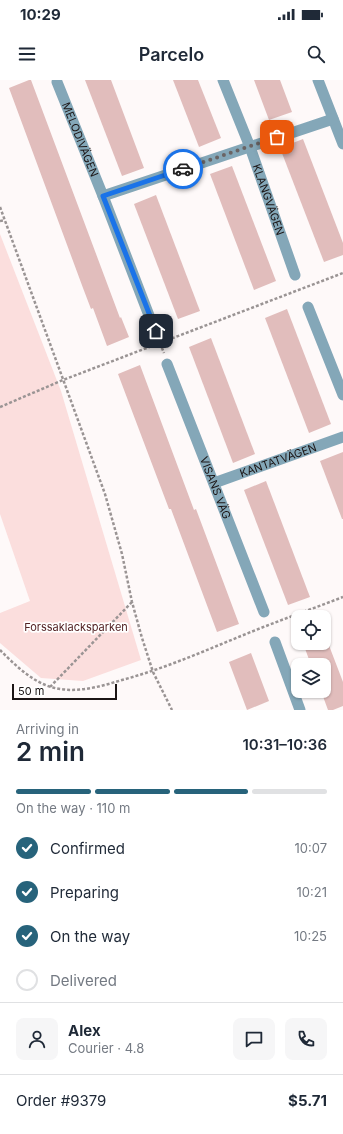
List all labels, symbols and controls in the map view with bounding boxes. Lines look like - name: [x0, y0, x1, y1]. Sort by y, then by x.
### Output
- text: 10:29: [20, 5, 61, 24]
- icon: menu: [16, 43, 38, 65]
- icon: search: [305, 43, 327, 65]
- text: Parcelo: [139, 44, 204, 65]
- street label: MELODIVÄGEN: [59, 100, 101, 179]
- pin: [260, 120, 294, 154]
- icon: bag: [266, 126, 288, 148]
- courier: [163, 149, 203, 189]
- icon: car: [172, 158, 194, 180]
- street label: KLANGVÄGEN: [250, 162, 287, 237]
- pin: [139, 314, 173, 348]
- icon: home: [145, 320, 167, 342]
- street label: KANTATVÄGEN: [238, 440, 318, 480]
- street label: VISANS VÄG: [197, 455, 234, 521]
- map controls: [291, 610, 331, 698]
- button: locate: [291, 610, 331, 650]
- park label: Forssaklacksparken: [24, 620, 128, 634]
- button: layers: [291, 658, 331, 698]
- scale bar: [12, 682, 117, 701]
- text: 50 m: [18, 684, 44, 698]
- text: Arriving in: [16, 721, 79, 737]
- text: 10:31–10:36: [242, 735, 327, 754]
- text: 2 min: [16, 736, 85, 767]
- text: On the way · 110 m: [16, 800, 130, 816]
- icon: check: [16, 837, 38, 859]
- text: Confirmed: [50, 839, 125, 858]
- text: 10:07: [294, 840, 327, 856]
- icon: check: [16, 881, 38, 903]
- text: Preparing: [50, 883, 119, 902]
- text: 10:21: [297, 884, 327, 900]
- icon: check: [16, 925, 38, 947]
- text: On the way: [50, 927, 130, 946]
- text: 10:25: [294, 928, 327, 944]
- text: Delivered: [50, 971, 117, 990]
- button: person: [16, 1018, 58, 1060]
- button: chat: [233, 1018, 275, 1060]
- button: phone: [285, 1018, 327, 1060]
- text: Alex: [68, 1021, 101, 1040]
- text: Courier · 4.8: [68, 1040, 144, 1056]
- text: Order #9379: [16, 1091, 106, 1110]
- text: $5.71: [288, 1091, 327, 1110]

